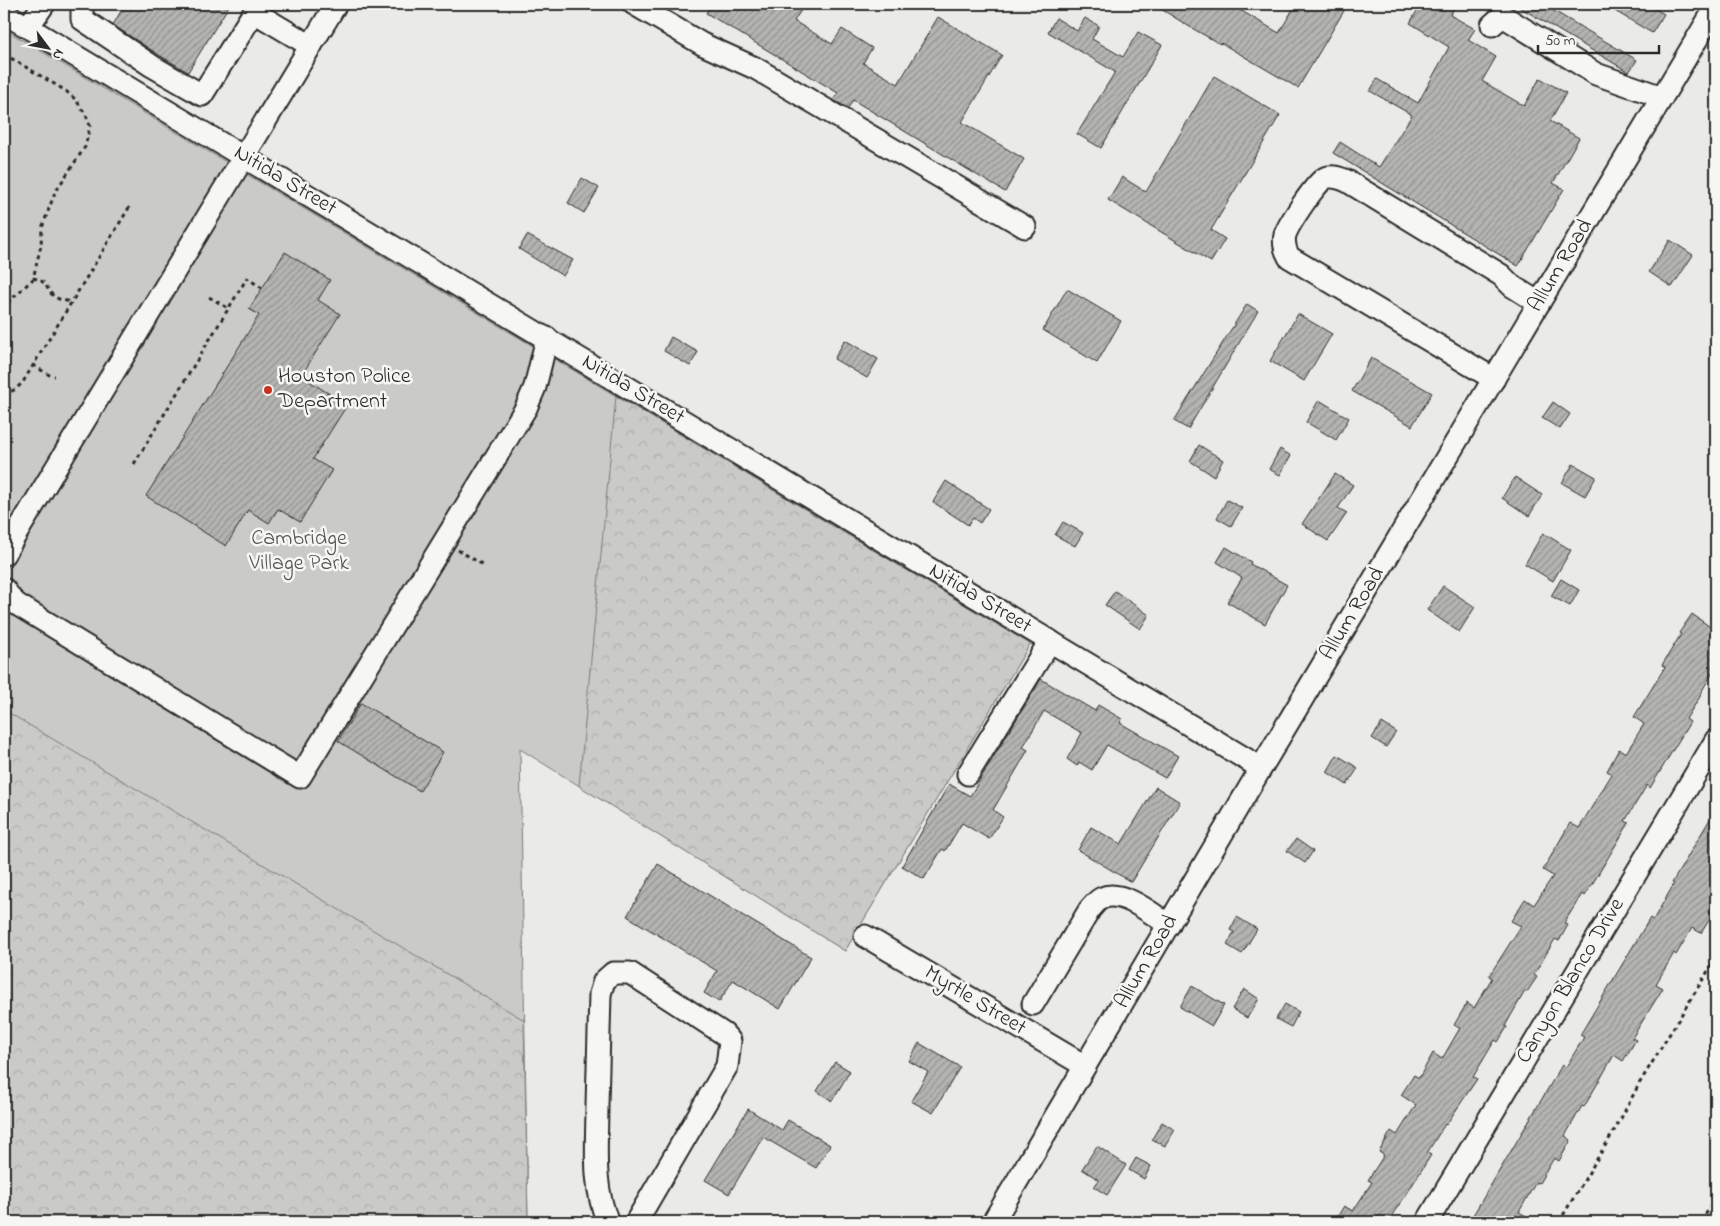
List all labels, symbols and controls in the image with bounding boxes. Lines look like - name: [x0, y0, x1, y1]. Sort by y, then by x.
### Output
- north arrow: [22, 22, 72, 72]
- scale bar: [1538, 22, 1659, 54]
- text: 50 m: [1545, 30, 1576, 52]
- text: N: [46, 45, 69, 64]
- street label: Nitida Street: [227, 138, 343, 225]
- street label: Allum Road: [1521, 213, 1601, 319]
- street label: Nitida Street: [575, 347, 691, 434]
- place label: Houston Police Department: [277, 361, 411, 418]
- marker: Houston Police Department: [262, 384, 274, 396]
- park label: Cambridge Village Park: [248, 523, 349, 581]
- street label: Nitida Street: [922, 556, 1038, 643]
- street label: Allum Road: [1313, 561, 1393, 667]
- street label: Canyon Blanco Drive: [1509, 892, 1634, 1070]
- street label: Allum Road: [1107, 909, 1187, 1015]
- street label: Myrtle Street: [917, 958, 1033, 1045]

